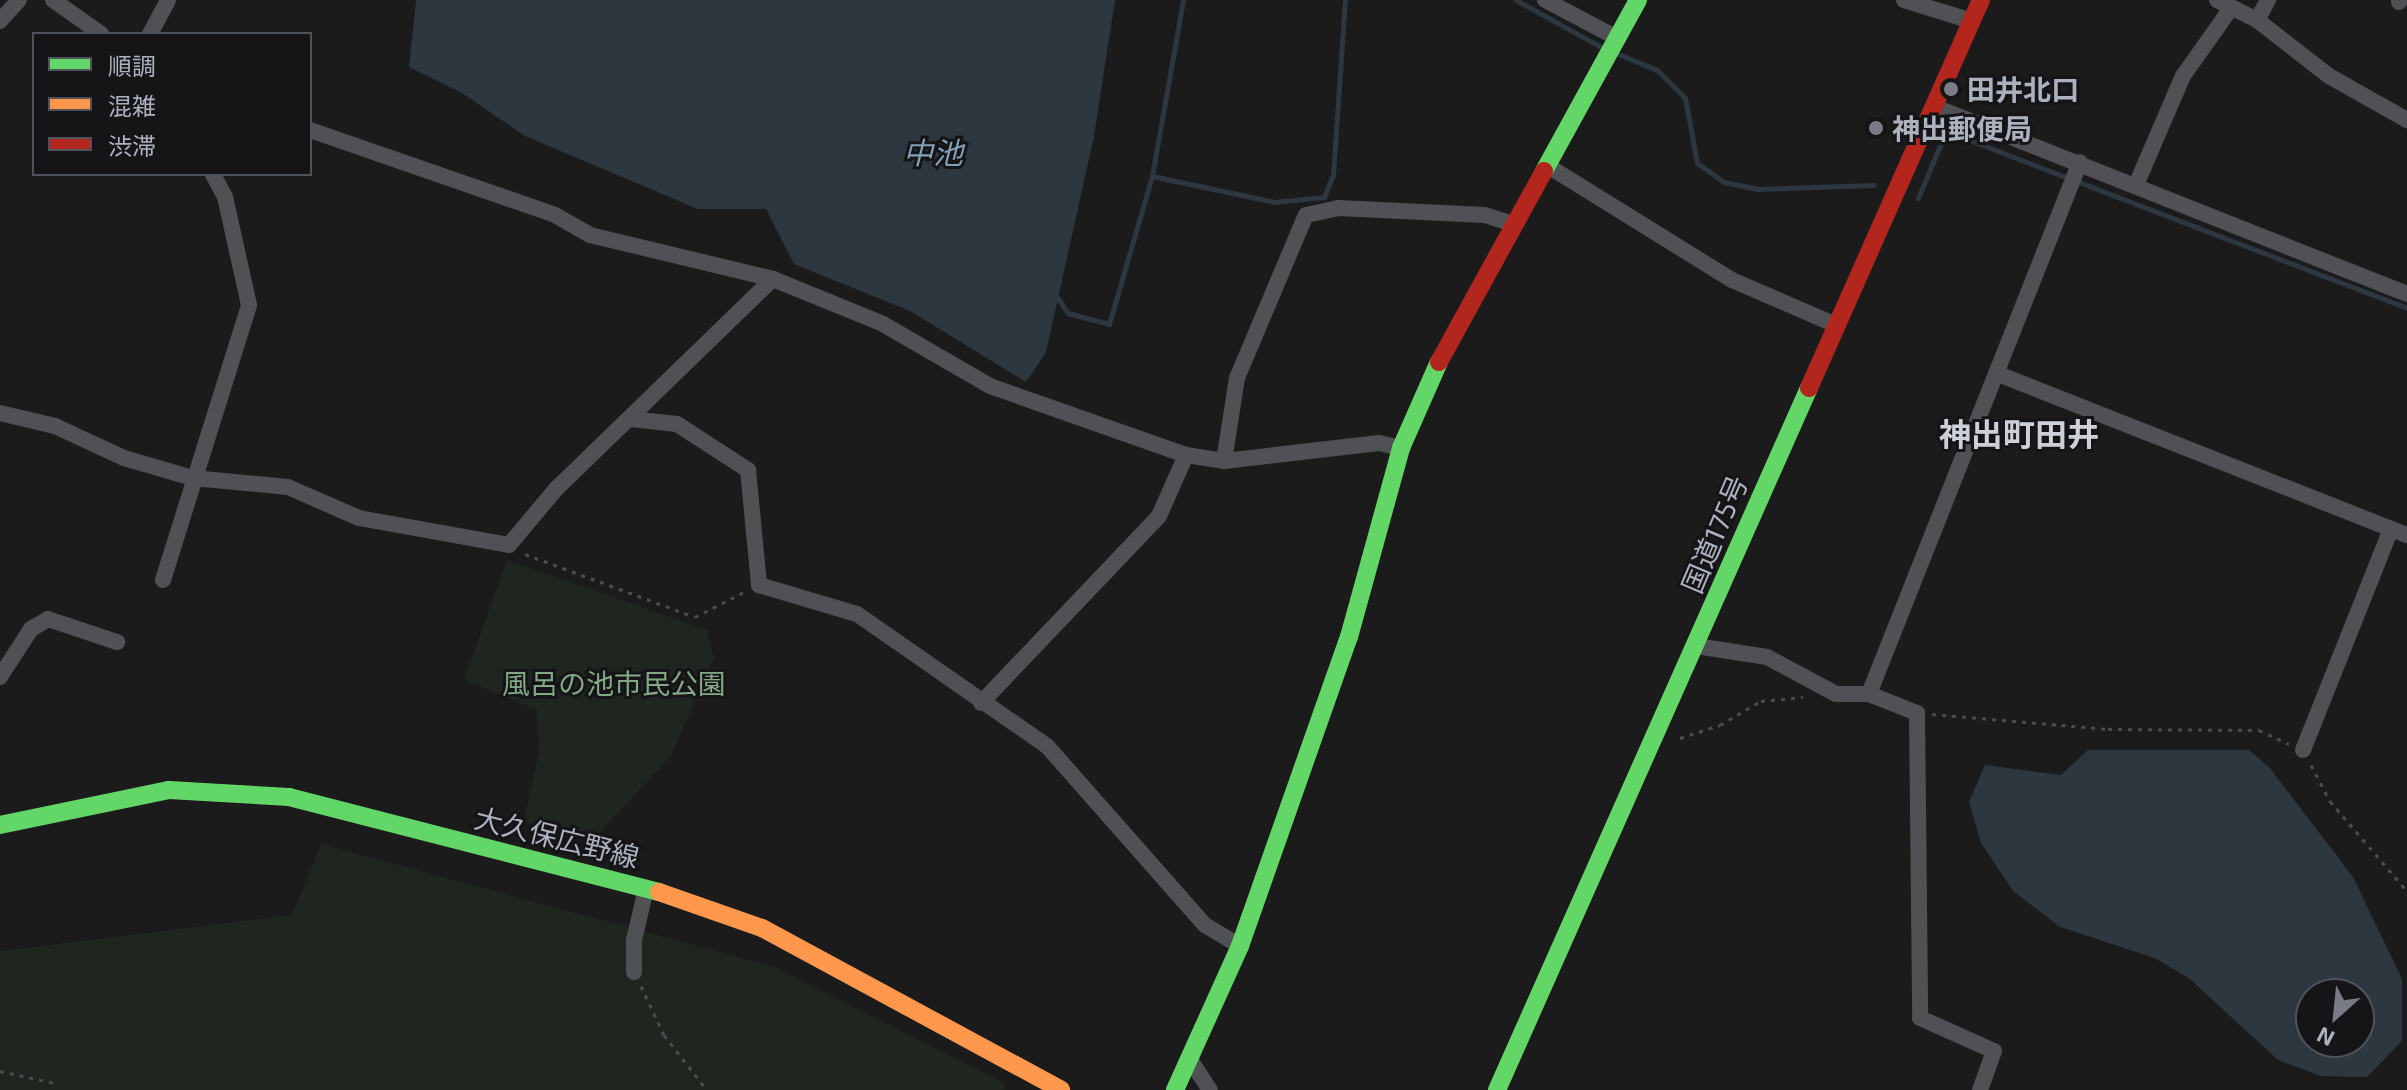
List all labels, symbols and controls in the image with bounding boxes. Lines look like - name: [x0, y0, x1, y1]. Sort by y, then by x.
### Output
- legend: [32, 32, 312, 176]
- text: 順調: [108, 51, 156, 80]
- place label: 田井北口: [1967, 72, 2079, 106]
- marker: 田井北口: [1942, 80, 1960, 98]
- text: 混雑: [108, 91, 156, 120]
- place label: 神出郵便局: [1892, 111, 2032, 145]
- marker: 神出郵便局: [1867, 119, 1885, 137]
- text: 渋滞: [108, 131, 156, 160]
- water label: 中池: [903, 134, 963, 170]
- district label: 神出町田井: [1939, 414, 2099, 452]
- street label: 国道175号: [1674, 470, 1754, 598]
- park label: 風呂の池市民公園: [502, 666, 726, 700]
- street label: 大久保広野線: [471, 800, 643, 874]
- north arrow: [2295, 978, 2375, 1058]
- text: N: [2312, 1022, 2338, 1053]

